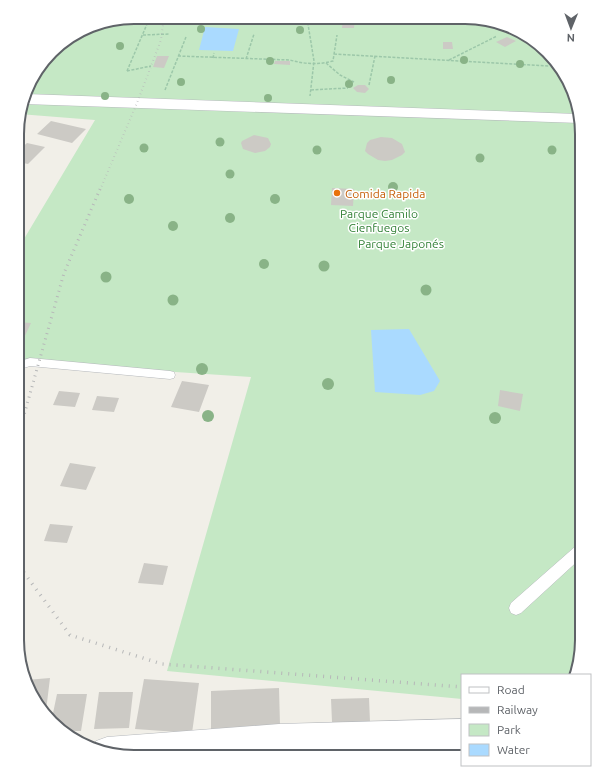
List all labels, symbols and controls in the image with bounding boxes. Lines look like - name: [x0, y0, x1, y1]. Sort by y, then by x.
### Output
- north arrow: [551, 8, 591, 48]
- text: N: [567, 32, 575, 44]
- place label: Comida Rapida: [345, 187, 425, 200]
- marker: Comida Rapida: [332, 188, 342, 198]
- park label: Parque Camilo Cienfuegos: [340, 207, 418, 234]
- park label: Parque Japonés: [358, 237, 444, 250]
- legend: [461, 674, 591, 766]
- text: Road: [497, 683, 525, 696]
- text: Railway: [497, 703, 538, 716]
- text: Park: [497, 723, 521, 736]
- text: Water: [497, 743, 530, 756]

